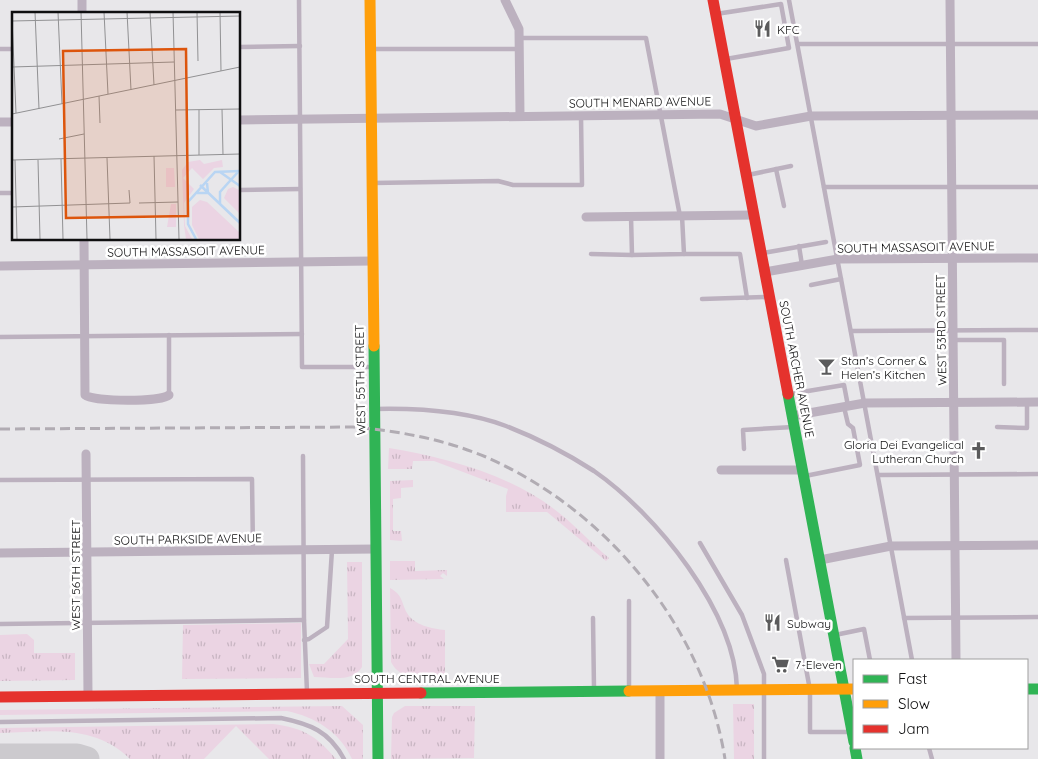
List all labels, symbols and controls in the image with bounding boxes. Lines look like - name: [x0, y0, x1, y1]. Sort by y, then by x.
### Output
- inset map: [12, 12, 240, 240]
- restaurant icon: KFC: [753, 19, 773, 39]
- place label: KFC: [777, 22, 800, 37]
- street label: SOUTH MENARD AVENUE: [569, 93, 712, 111]
- street label: SOUTH MASSASOIT AVENUE: [837, 238, 995, 256]
- street label: SOUTH MASSASOIT AVENUE: [107, 242, 265, 260]
- street label: WEST 53RD STREET: [933, 274, 949, 386]
- street label: SOUTH ARCHER AVENUE: [776, 299, 818, 439]
- street label: WEST 55TH STREET: [352, 324, 368, 436]
- place label: Stan’s Corner & Helen’s Kitchen: [841, 353, 927, 382]
- bar icon: Stan’s Corner & Helen’s Kitchen: [817, 357, 837, 377]
- place label: Gloria Dei Evangelical Lutheran Church: [844, 437, 964, 466]
- church icon: Gloria Dei Evangelical Lutheran Church: [968, 441, 988, 461]
- street label: WEST 56TH STREET: [68, 520, 83, 630]
- street label: SOUTH PARKSIDE AVENUE: [114, 530, 262, 548]
- restaurant icon: Subway: [763, 613, 783, 633]
- place label: Subway: [787, 616, 831, 631]
- supermarket icon: 7-Eleven: [771, 654, 791, 674]
- place label: 7-Eleven: [795, 657, 842, 672]
- legend: [853, 659, 1028, 749]
- text: Fast: [898, 669, 927, 688]
- street label: SOUTH CENTRAL AVENUE: [354, 671, 500, 686]
- text: Slow: [898, 694, 930, 713]
- text: Jam: [898, 719, 929, 738]

